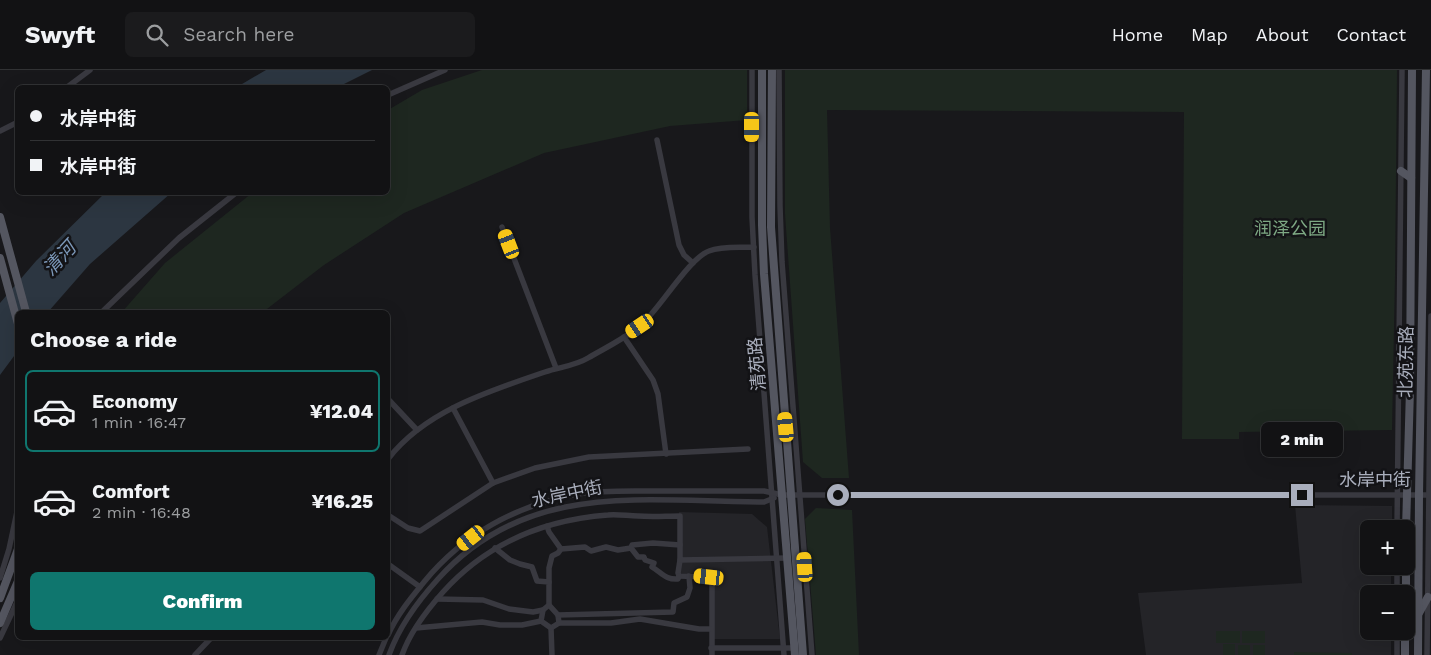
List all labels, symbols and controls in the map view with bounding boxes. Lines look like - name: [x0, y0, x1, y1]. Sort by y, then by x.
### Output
- search box: [125, 12, 475, 57]
- text: Swyft: [25, 21, 95, 49]
- icon: search: [143, 21, 171, 49]
- text: Search here: [183, 23, 295, 46]
- text: Home: [1112, 24, 1163, 45]
- text: Map: [1191, 24, 1228, 45]
- text: About: [1256, 24, 1308, 45]
- text: Contact: [1336, 24, 1406, 45]
- text: 水岸中街: [60, 107, 136, 130]
- car: [744, 112, 759, 142]
- text: 水岸中街: [60, 155, 136, 178]
- park label: 润泽公园: [1254, 218, 1326, 239]
- car: [496, 227, 521, 261]
- water label: 清河: [38, 234, 83, 280]
- car: [623, 311, 656, 341]
- street label: 北苑东路: [1394, 326, 1417, 398]
- text: Choose a ride: [30, 327, 177, 352]
- street label: 清苑路: [744, 336, 769, 392]
- icon: car: [32, 389, 77, 434]
- text: Economy: [92, 390, 177, 413]
- text: ¥12.04: [310, 400, 373, 423]
- car: [777, 411, 794, 443]
- text: 1 min · 16:47: [92, 413, 186, 432]
- callout: 2 min: [1261, 422, 1343, 458]
- text: 2 min: [1280, 430, 1324, 449]
- street label: 水岸中街: [1339, 469, 1411, 490]
- street label: 水岸中街: [529, 476, 604, 511]
- icon: car: [32, 479, 77, 524]
- text: Comfort: [92, 480, 170, 503]
- route start: [827, 484, 849, 506]
- route end: [1291, 484, 1313, 506]
- text: ¥16.25: [312, 490, 373, 513]
- text: 2 min · 16:48: [92, 503, 191, 522]
- map controls: [1360, 520, 1415, 640]
- button: +: [1360, 520, 1415, 575]
- car: [454, 523, 487, 553]
- car: [796, 552, 813, 582]
- car: [693, 568, 724, 586]
- button: Confirm: [30, 572, 375, 630]
- button: −: [1360, 585, 1415, 640]

